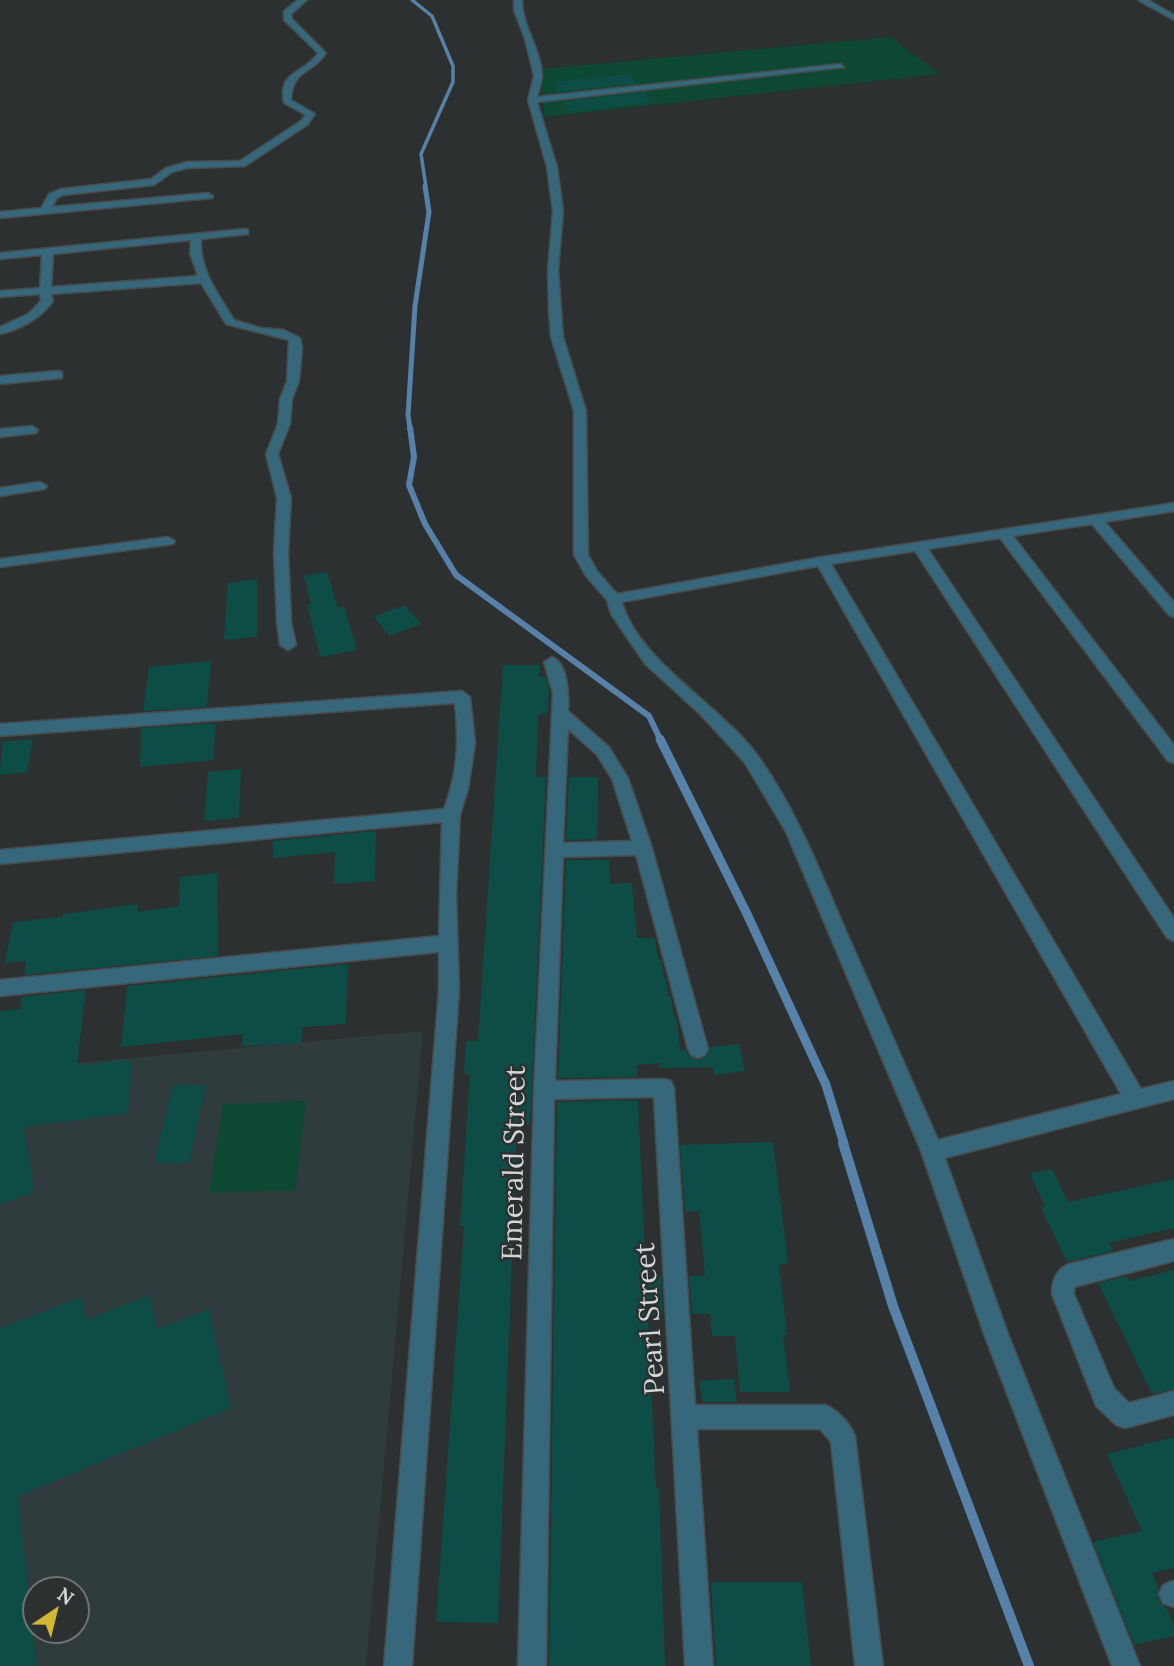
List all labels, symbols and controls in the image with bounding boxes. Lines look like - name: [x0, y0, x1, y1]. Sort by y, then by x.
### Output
- street label: Emerald Street: [493, 1065, 533, 1261]
- street label: Pearl Street: [626, 1241, 672, 1396]
- north arrow: [21, 1575, 91, 1645]
- text: N: [53, 1582, 79, 1610]

